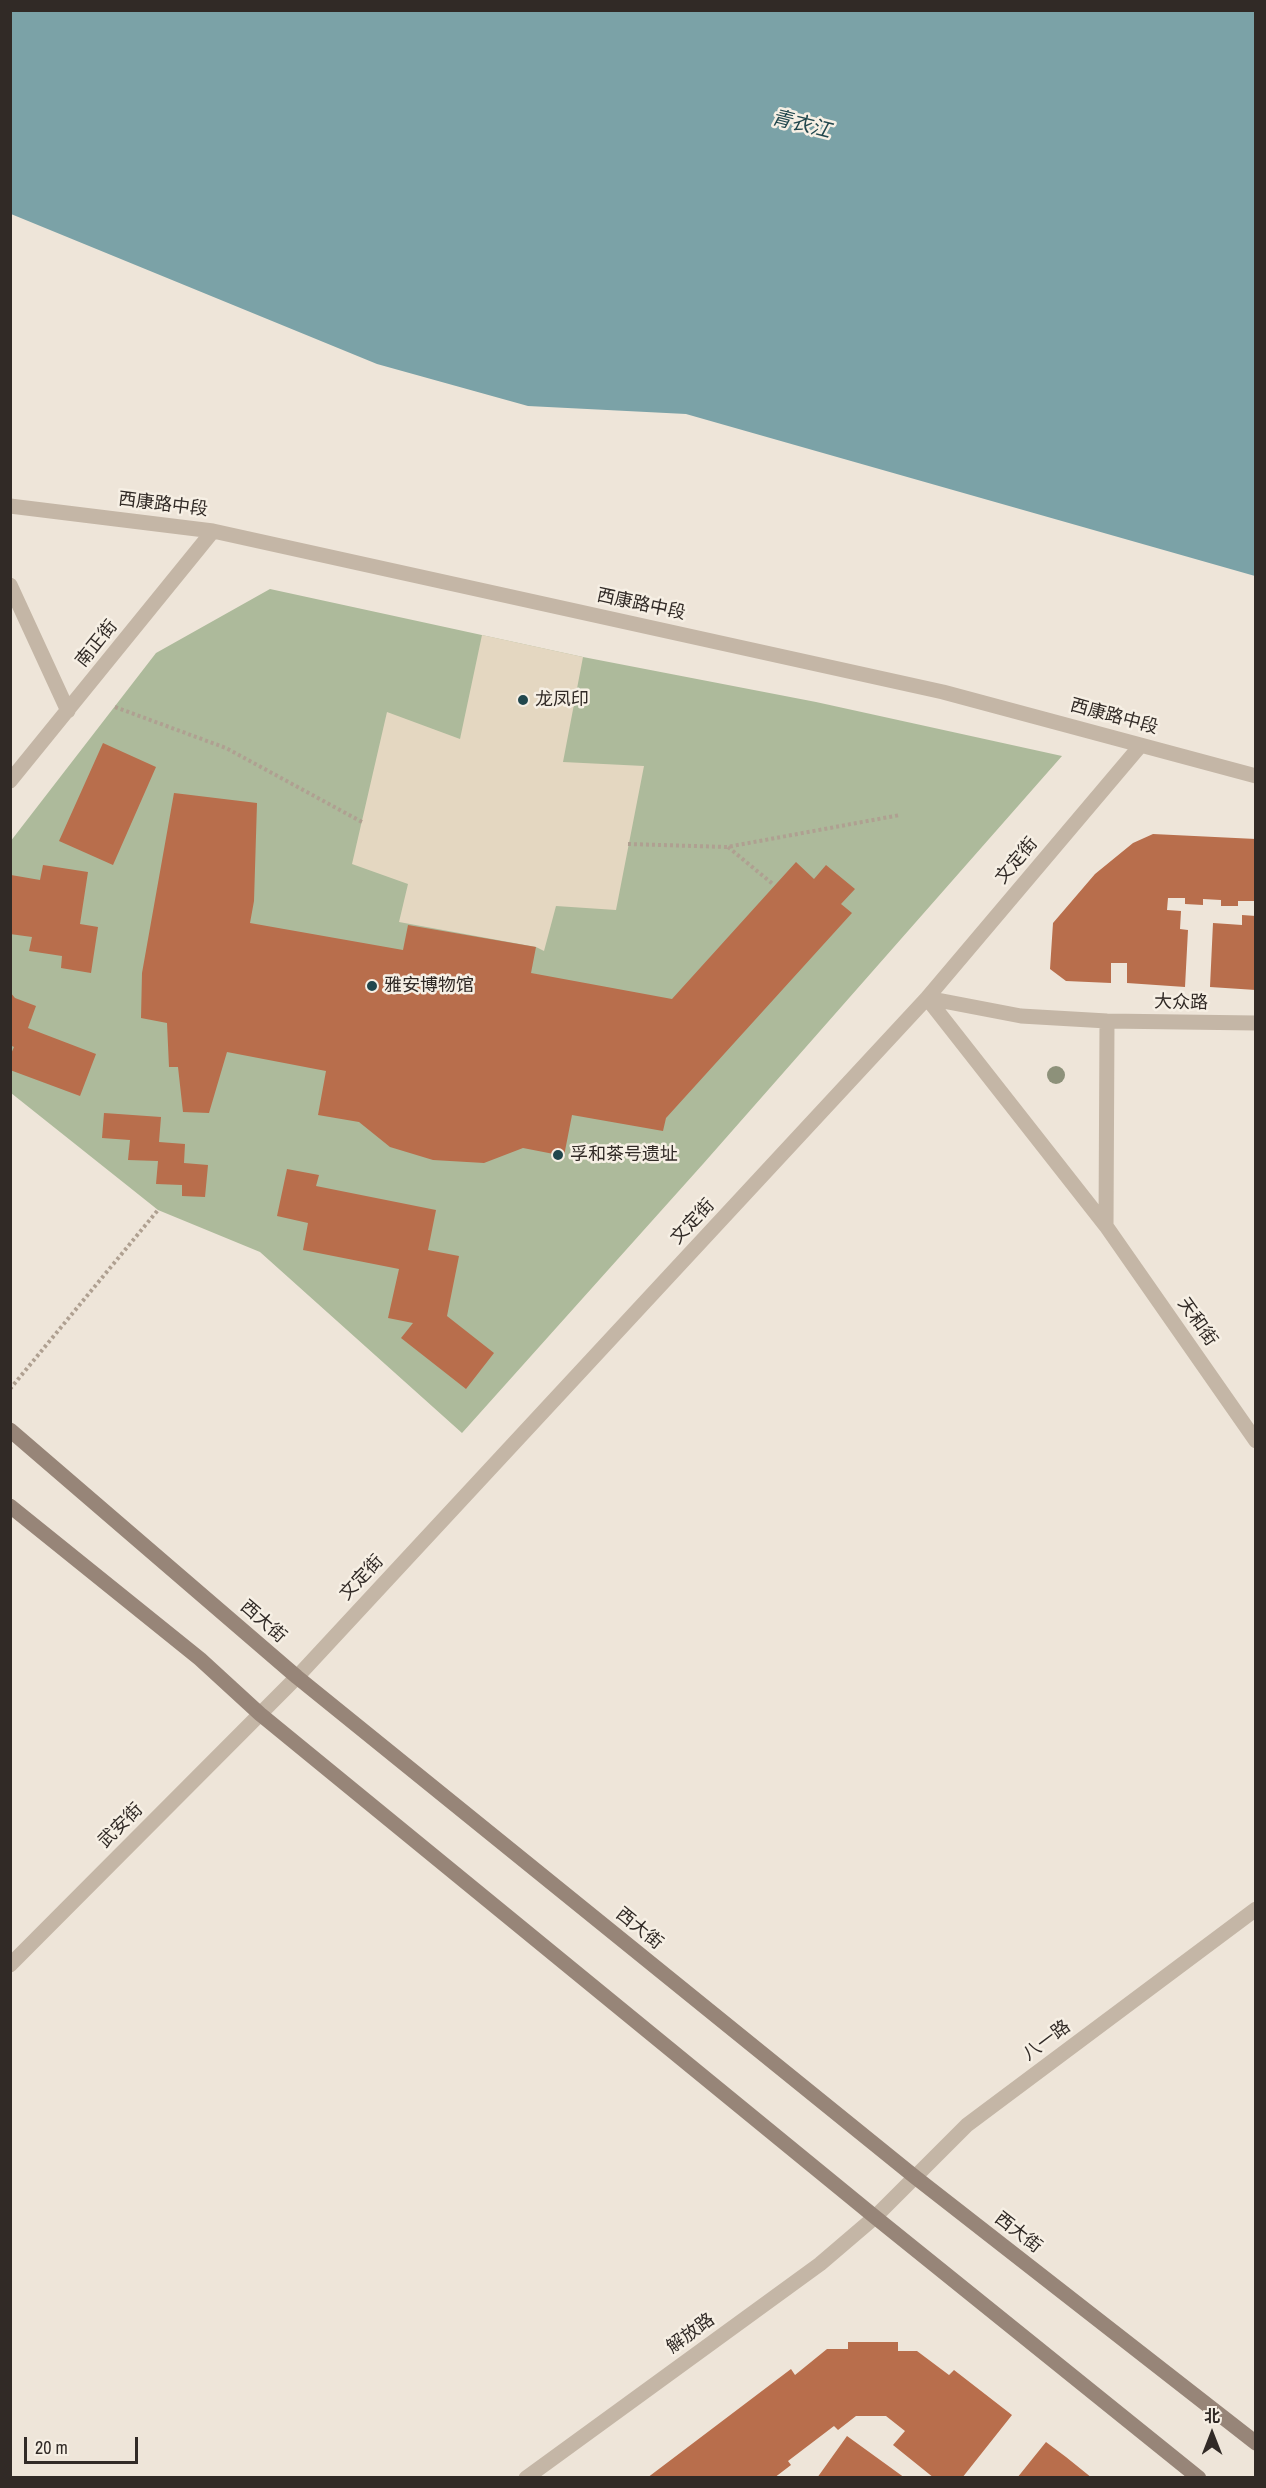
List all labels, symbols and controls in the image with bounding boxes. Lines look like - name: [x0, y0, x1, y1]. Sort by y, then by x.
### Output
- water label: 青衣江: [769, 106, 833, 144]
- street label: 西康路中段: [117, 489, 209, 521]
- street label: 西康路中段: [595, 585, 687, 625]
- street label: 南正街: [72, 616, 122, 672]
- place label: 龙凤印: [535, 689, 589, 711]
- marker: 龙凤印: [516, 693, 530, 707]
- street label: 西康路中段: [1068, 695, 1160, 739]
- street label: 文定街: [991, 833, 1043, 889]
- place label: 雅安博物馆: [384, 975, 474, 997]
- marker: 雅安博物馆: [365, 979, 379, 993]
- street label: 大众路: [1154, 992, 1208, 1014]
- place label: 孚和茶号遗址: [570, 1144, 678, 1166]
- marker: 孚和茶号遗址: [551, 1148, 565, 1162]
- street label: 文定街: [667, 1195, 719, 1249]
- street label: 天和街: [1173, 1294, 1221, 1350]
- street label: 文定街: [336, 1551, 388, 1605]
- street label: 西大街: [236, 1596, 290, 1648]
- street label: 武安街: [94, 1799, 148, 1853]
- street label: 西大街: [611, 1904, 667, 1954]
- street label: 八一路: [1019, 2016, 1075, 2066]
- street label: 西大街: [990, 2208, 1046, 2258]
- street label: 解放路: [663, 2309, 719, 2359]
- north arrow: [1182, 2404, 1242, 2464]
- text: 北: [1204, 2405, 1220, 2427]
- scale bar: [27, 2425, 141, 2463]
- text: 20 m: [35, 2435, 68, 2460]

